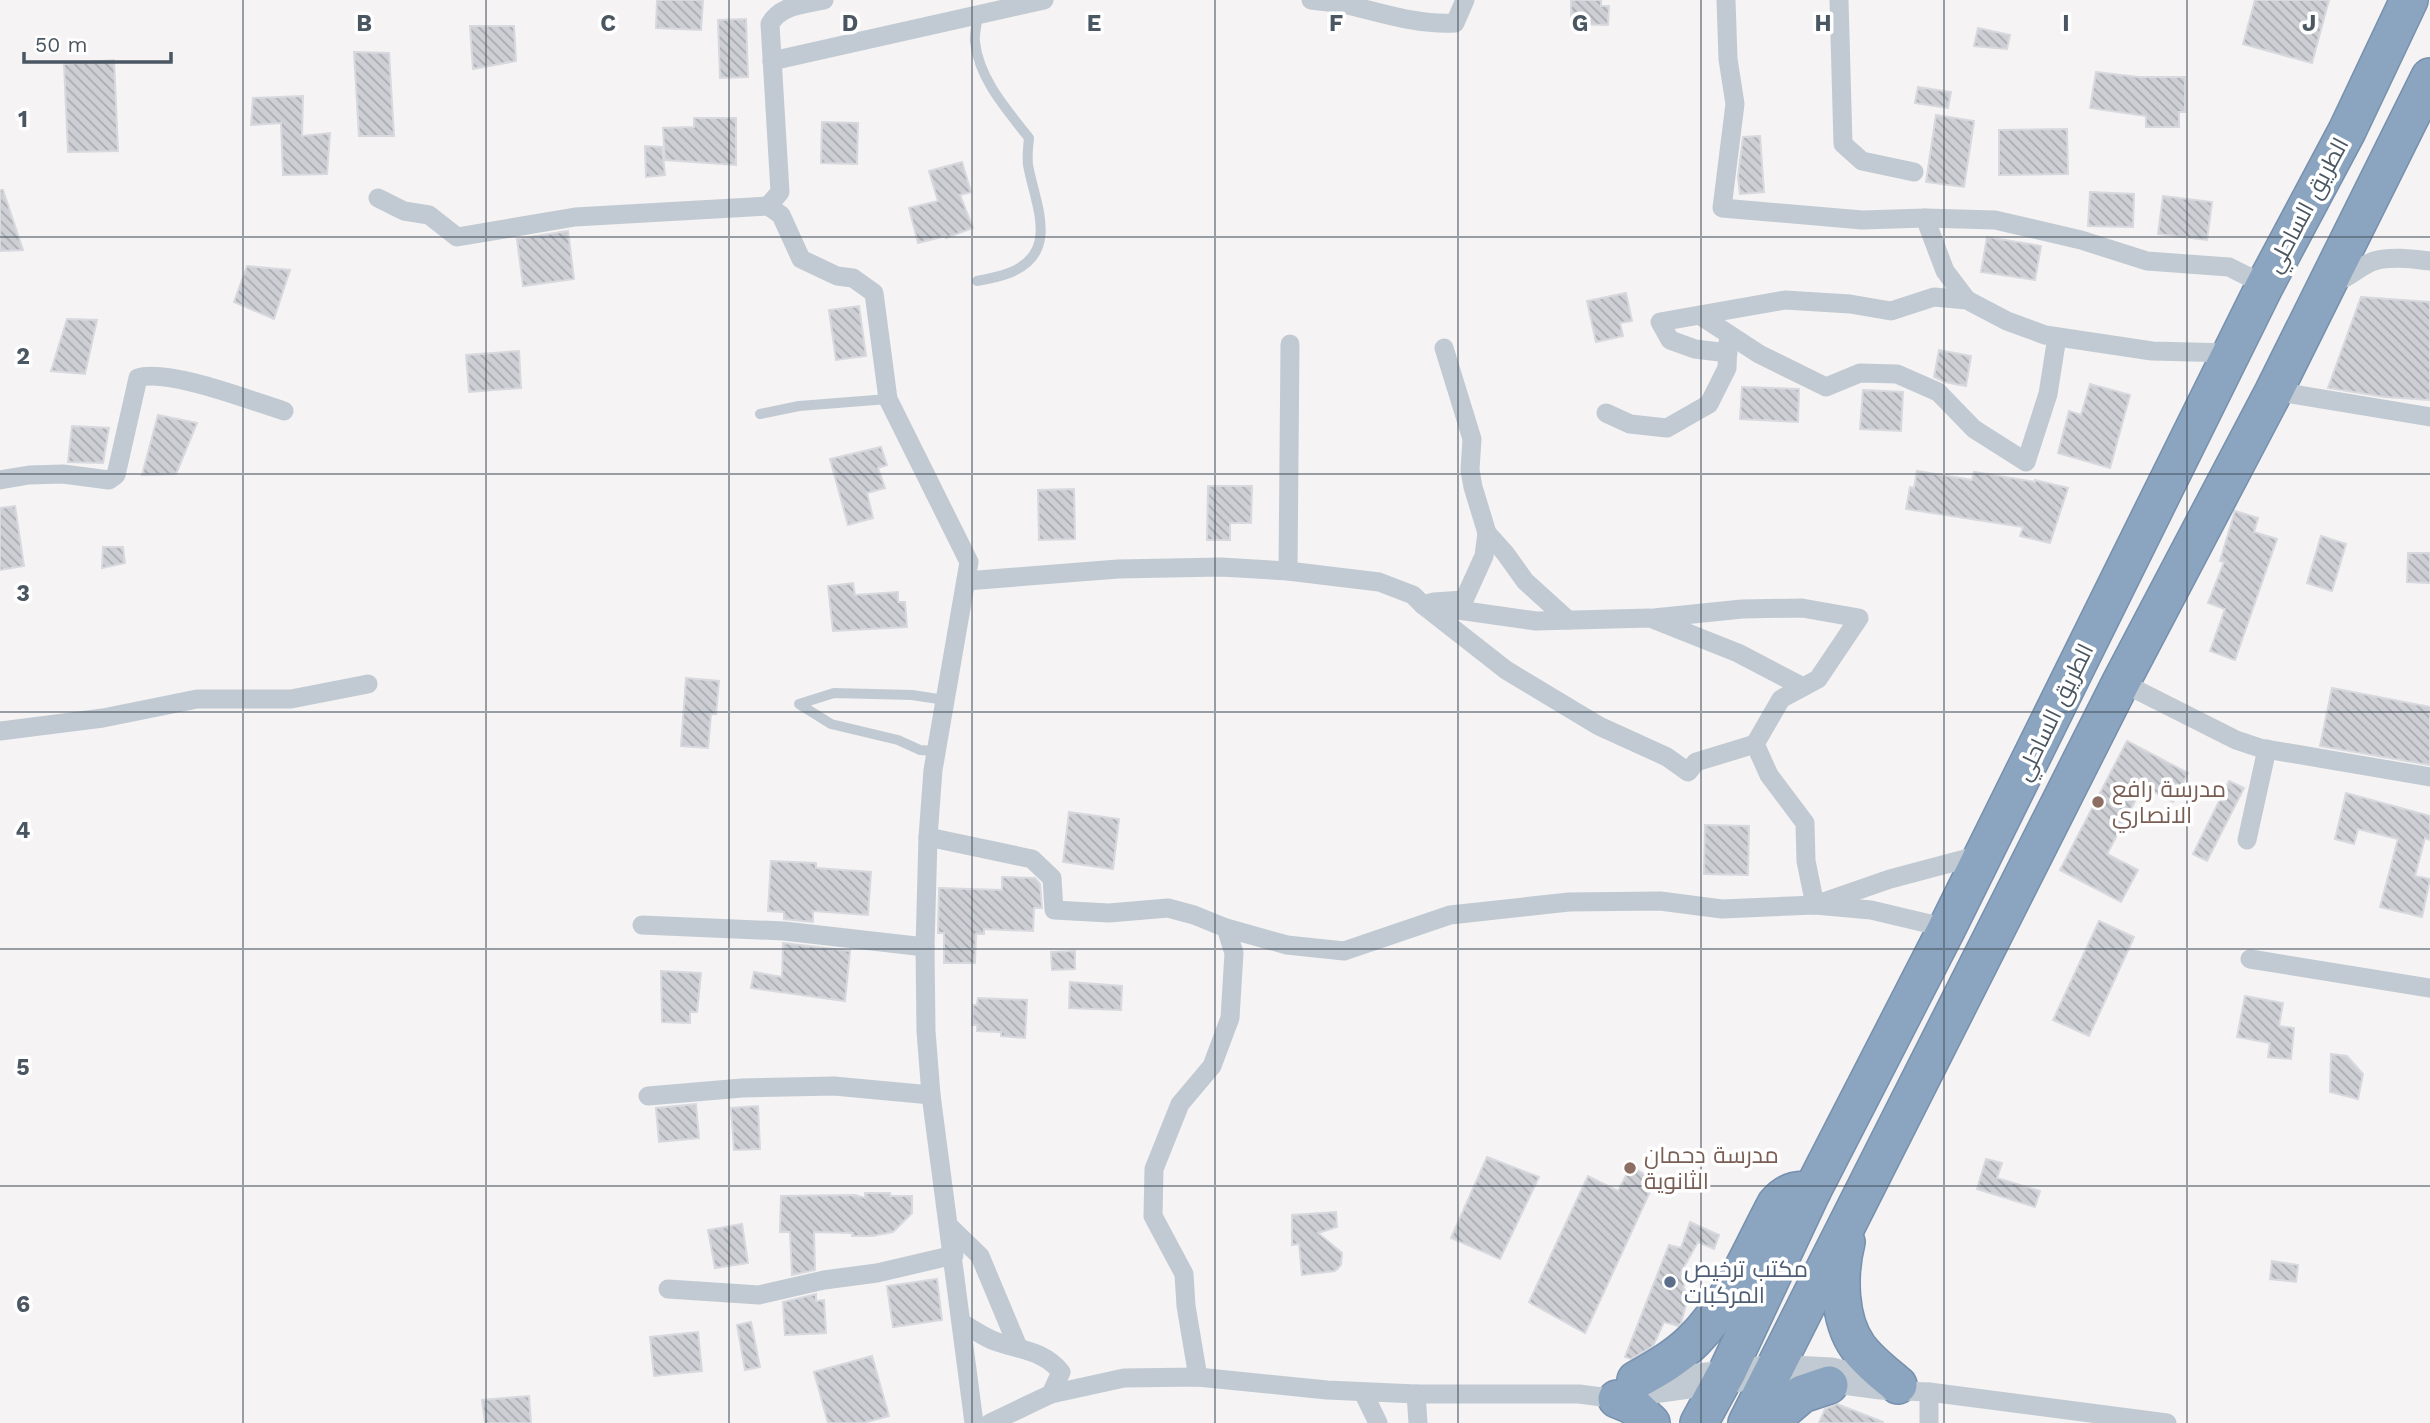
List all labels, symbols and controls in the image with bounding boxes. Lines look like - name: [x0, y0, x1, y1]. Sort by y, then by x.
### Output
- text: B: [356, 10, 372, 37]
- text: C: [600, 10, 616, 37]
- text: D: [842, 10, 858, 37]
- text: E: [1087, 10, 1101, 37]
- text: F: [1329, 10, 1343, 37]
- text: G: [1572, 10, 1588, 37]
- text: H: [1814, 10, 1832, 37]
- text: I: [2062, 10, 2070, 37]
- text: J: [2302, 10, 2316, 37]
- scale bar: [24, 21, 172, 65]
- text: 50 m: [35, 32, 87, 57]
- text: 1: [18, 106, 28, 133]
- street label: الطريق الساحلي: [2261, 133, 2358, 279]
- text: 2: [16, 343, 30, 370]
- text: 3: [16, 580, 30, 607]
- street label: الطريق الساحلي: [2010, 639, 2103, 787]
- place label: مدرسة رافع الانصاري: [2112, 776, 2226, 833]
- marker: مدرسة رافع الانصاري: [2090, 794, 2106, 810]
- text: 4: [16, 817, 31, 844]
- text: 5: [16, 1054, 30, 1081]
- place label: مدرسة دحمان الثانوية: [1644, 1142, 1779, 1195]
- marker: مدرسة دحمان الثانوية: [1622, 1160, 1638, 1176]
- place label: مكتب ترخيص المركبات: [1684, 1256, 1808, 1309]
- marker: مكتب ترخيص المركبات: [1662, 1274, 1678, 1290]
- text: 6: [16, 1291, 30, 1318]

